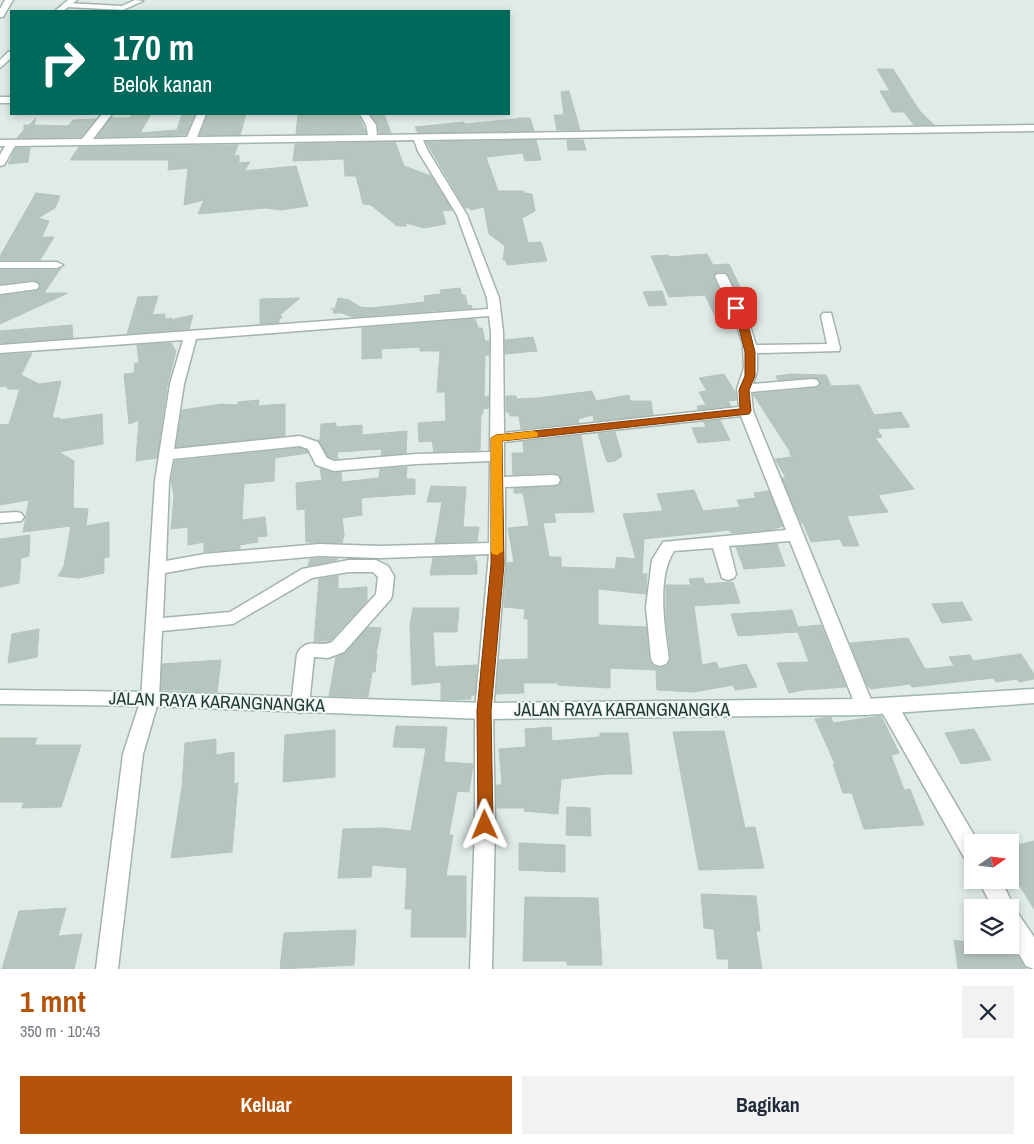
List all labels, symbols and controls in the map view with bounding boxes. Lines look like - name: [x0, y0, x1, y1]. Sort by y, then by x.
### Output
- text: 170 m: [113, 24, 194, 71]
- icon: right: [30, 30, 95, 95]
- text: Belok kanan: [113, 69, 212, 99]
- pin: [715, 287, 757, 329]
- icon: arrive: [722, 294, 750, 322]
- street label: JALAN RAYA KARANGNANGKA: [109, 685, 326, 718]
- street label: JALAN RAYA KARANGNANGKA: [514, 697, 730, 722]
- position arrow: [458, 798, 510, 850]
- north arrow: [964, 834, 1019, 889]
- map controls: [964, 834, 1019, 954]
- button: layers: [964, 899, 1019, 954]
- text: 1 mnt: [20, 981, 86, 1021]
- button: close: [962, 986, 1014, 1038]
- text: 350 m · 10:43: [20, 1020, 100, 1042]
- button: Keluar: [20, 1076, 512, 1134]
- button: Bagikan: [522, 1076, 1014, 1134]

